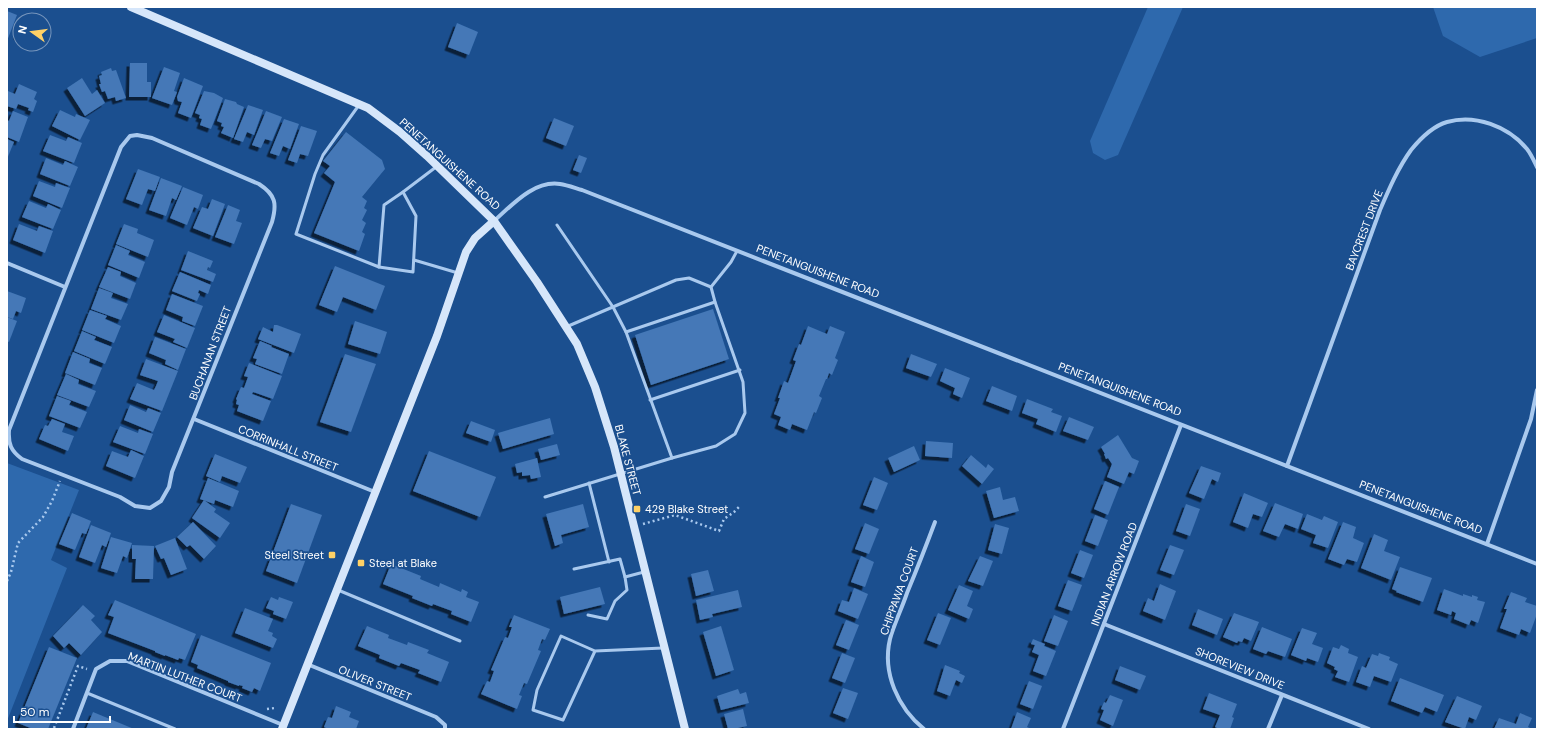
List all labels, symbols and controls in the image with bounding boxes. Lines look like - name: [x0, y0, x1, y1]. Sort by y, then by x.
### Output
- north arrow: [12, 12, 52, 52]
- text: N: [15, 24, 30, 35]
- street label: PENETANGUISHENE ROAD: [397, 115, 504, 213]
- street label: BAYCREST DRIVE: [1342, 188, 1386, 272]
- street label: PENETANGUISHENE ROAD: [754, 241, 882, 301]
- street label: BUCHANAN STREET: [186, 304, 234, 402]
- street label: PENETANGUISHENE ROAD: [1056, 359, 1184, 419]
- street label: CORRINHALL STREET: [236, 422, 340, 474]
- street label: BLAKE STREET: [612, 423, 644, 497]
- street label: PENETANGUISHENE ROAD: [1357, 477, 1485, 537]
- place label: 429 Blake Street: [645, 502, 728, 516]
- marker: 429 Blake Street: [632, 504, 642, 514]
- street label: INDIAN ARROW ROAD: [1088, 520, 1140, 628]
- street label: CHIPPAWA COURT: [877, 545, 921, 637]
- place label: Steel Street: [264, 548, 324, 562]
- marker: Steel Street: [327, 550, 337, 560]
- place label: Steel at Blake: [369, 556, 437, 570]
- marker: Steel at Blake: [356, 558, 366, 568]
- street label: SHOREVIEW DRIVE: [1193, 644, 1287, 692]
- street label: MARTIN LUTHER COURT: [126, 649, 244, 705]
- street label: OLIVER STREET: [336, 662, 414, 704]
- scale bar: [14, 698, 110, 724]
- text: 50 m: [20, 704, 49, 720]

